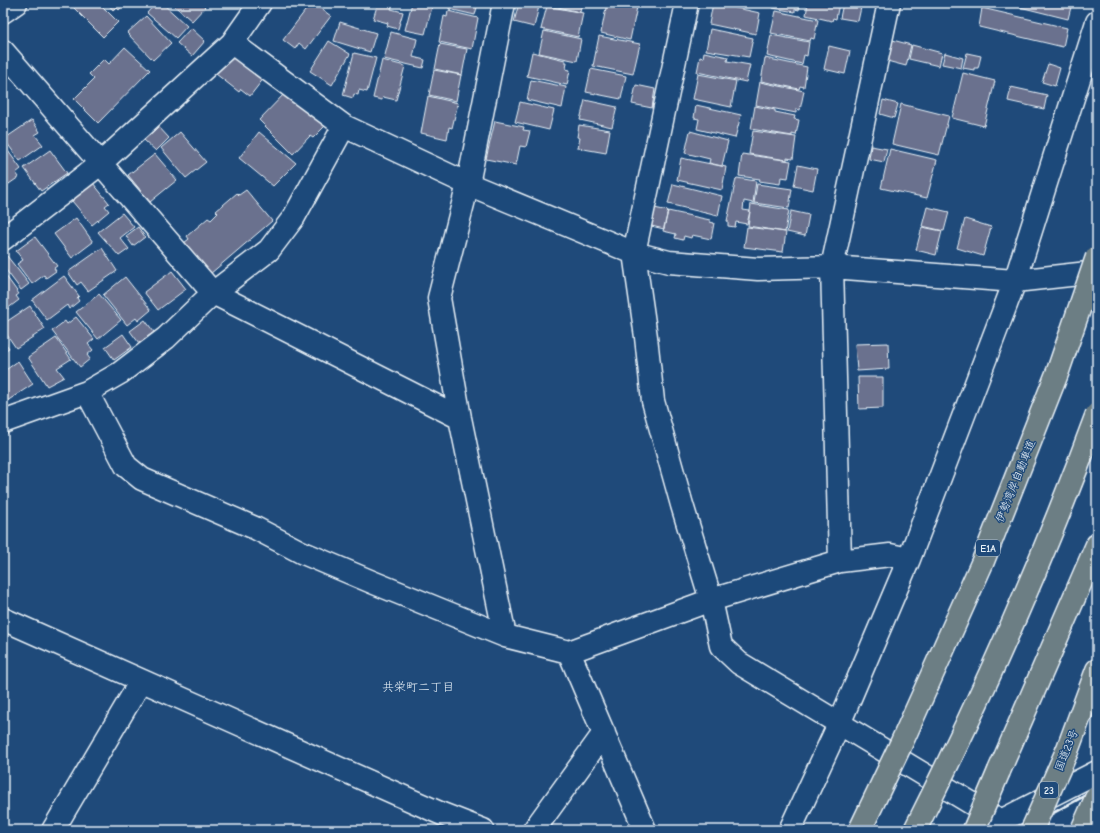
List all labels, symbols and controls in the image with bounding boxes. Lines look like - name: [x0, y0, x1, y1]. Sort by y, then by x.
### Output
- street label: 伊勢湾岸自動車道: [993, 438, 1038, 524]
- road number: E1A: [976, 540, 1000, 556]
- district label: 共栄町二丁目: [382, 680, 454, 694]
- street label: 国道23号: [1052, 727, 1081, 773]
- road number: 23: [1040, 782, 1058, 798]

